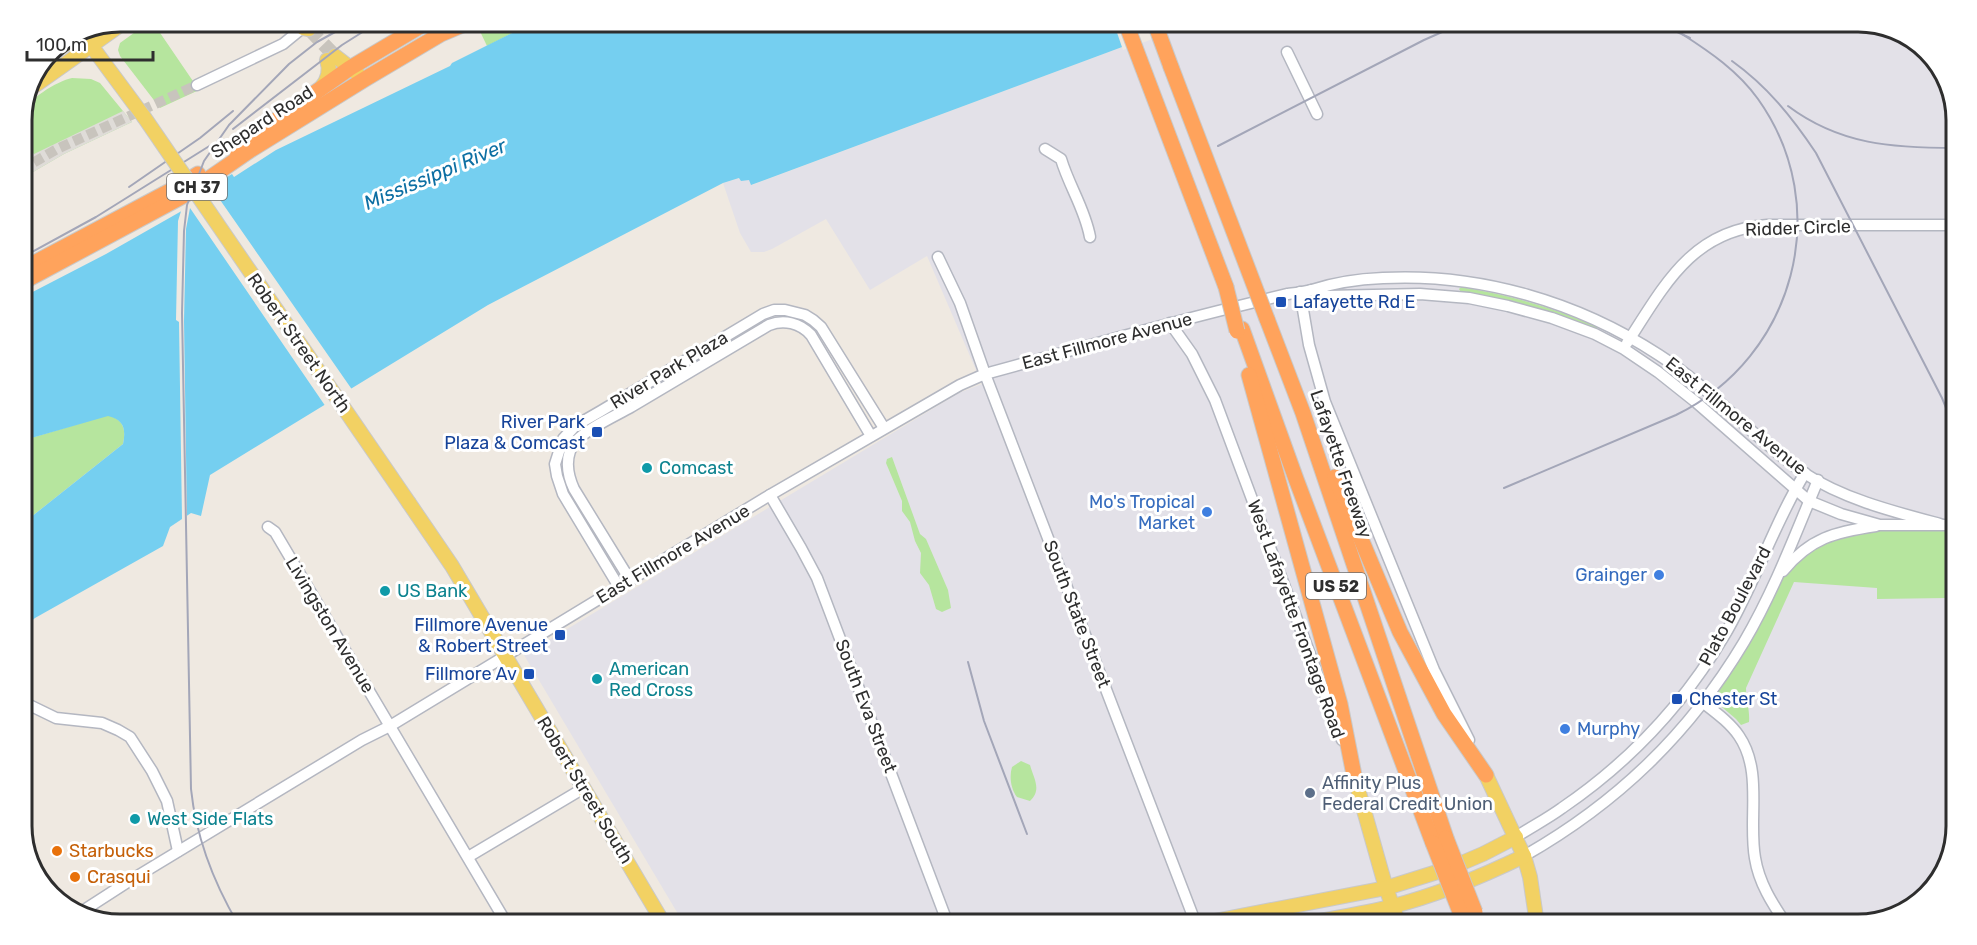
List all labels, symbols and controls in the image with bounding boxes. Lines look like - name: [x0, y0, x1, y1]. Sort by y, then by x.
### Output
- scale bar: [27, 24, 153, 62]
- text: 100 m: [36, 34, 87, 56]
- street label: Shepard Road: [207, 81, 317, 163]
- water label: Mississippi River: [360, 133, 511, 215]
- road number: CH 37: [167, 174, 227, 200]
- street label: Ridder Circle: [1745, 215, 1851, 241]
- street label: Robert Street North: [243, 269, 355, 417]
- place label: Lafayette Rd E: [1293, 291, 1415, 313]
- marker: Lafayette Rd E: [1274, 295, 1288, 309]
- street label: East Fillmore Avenue: [1020, 308, 1194, 374]
- street label: River Park Plaza: [606, 326, 732, 414]
- street label: East Fillmore Avenue: [1661, 352, 1811, 480]
- street label: Lafayette Freeway: [1305, 387, 1377, 541]
- place label: River Park Plaza & Comcast: [444, 411, 586, 454]
- marker: River Park Plaza & Comcast: [590, 425, 604, 439]
- place label: Comcast: [659, 457, 733, 479]
- marker: Comcast: [640, 461, 654, 475]
- place label: Mo's Tropical Market: [1089, 491, 1195, 534]
- street label: West Lafayette Frontage Road: [1243, 497, 1349, 741]
- street label: East Fillmore Avenue: [592, 499, 754, 609]
- marker: Mo's Tropical Market: [1200, 505, 1214, 519]
- street label: South State Street: [1039, 537, 1115, 691]
- street label: Plato Boulevard: [1694, 543, 1776, 669]
- street label: Livingston Avenue: [281, 553, 379, 697]
- place label: Grainger: [1575, 564, 1647, 586]
- marker: Grainger: [1652, 568, 1666, 582]
- road number: US 52: [1306, 573, 1366, 599]
- place label: US Bank: [397, 580, 468, 602]
- marker: US Bank: [378, 584, 392, 598]
- place label: Fillmore Avenue & Robert Street: [414, 614, 548, 657]
- marker: Fillmore Avenue & Robert Street: [553, 628, 567, 642]
- street label: South Eva Street: [830, 636, 902, 776]
- place label: American Red Cross: [609, 658, 693, 701]
- place label: Fillmore Av: [425, 663, 517, 685]
- marker: Fillmore Av: [522, 667, 536, 681]
- marker: American Red Cross: [590, 672, 604, 686]
- place label: Chester St: [1689, 688, 1777, 710]
- marker: Chester St: [1670, 692, 1684, 706]
- street label: Robert Street South: [532, 712, 638, 868]
- place label: Murphy: [1577, 718, 1640, 740]
- marker: Murphy: [1558, 722, 1572, 736]
- place label: Affinity Plus Federal Credit Union: [1322, 772, 1493, 815]
- marker: Affinity Plus Federal Credit Union: [1303, 786, 1317, 800]
- place label: West Side Flats: [147, 808, 273, 830]
- marker: West Side Flats: [128, 812, 142, 826]
- place label: Starbucks: [69, 840, 154, 862]
- marker: Starbucks: [50, 844, 64, 858]
- place label: Crasqui: [87, 866, 151, 888]
- marker: Crasqui: [68, 870, 82, 884]

